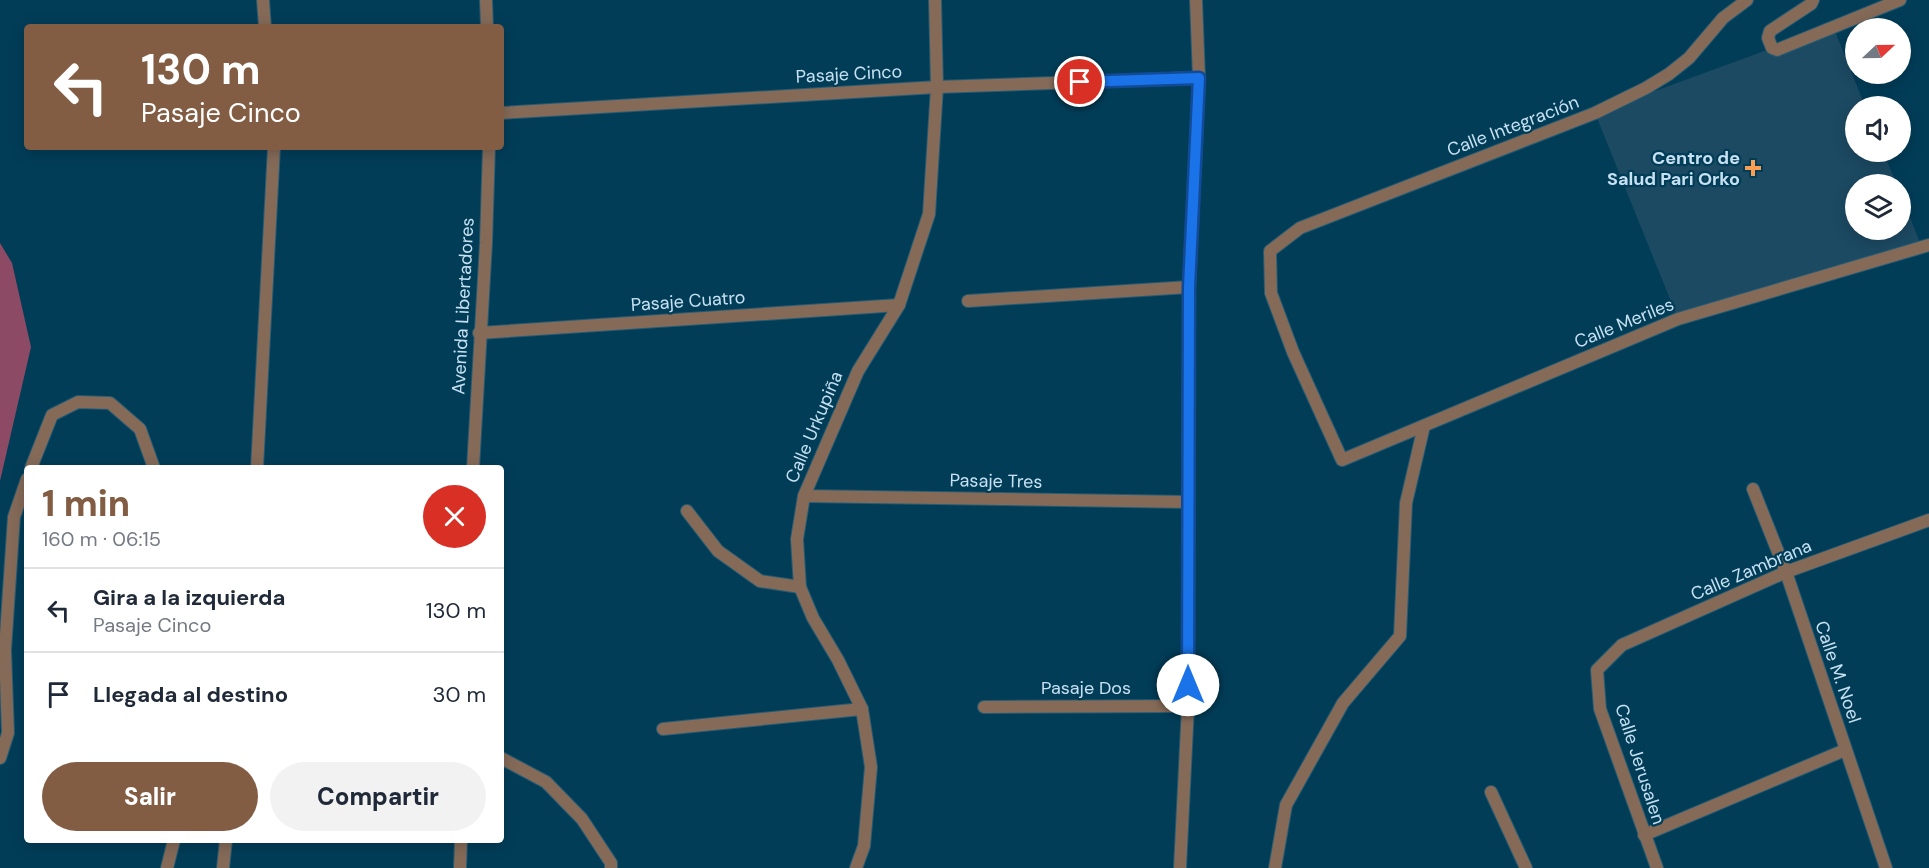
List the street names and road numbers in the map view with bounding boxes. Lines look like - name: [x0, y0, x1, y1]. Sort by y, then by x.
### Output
- street label: Pasaje Cinco: [795, 59, 903, 89]
- street label: Calle Integración: [1444, 90, 1582, 162]
- street label: Avenida Libertadores: [446, 217, 480, 395]
- street label: Pasaje Cuatro: [630, 285, 746, 317]
- street label: Calle Meriles: [1571, 292, 1677, 354]
- street label: Calle Urkupiña: [780, 367, 848, 487]
- street label: Pasaje Tres: [949, 468, 1043, 494]
- street label: Calle Zambrana: [1687, 534, 1815, 606]
- street label: Calle M. Noel: [1809, 618, 1867, 726]
- street label: Pasaje Dos: [1041, 676, 1131, 700]
- street label: Calle Jerusalen: [1609, 701, 1671, 827]

